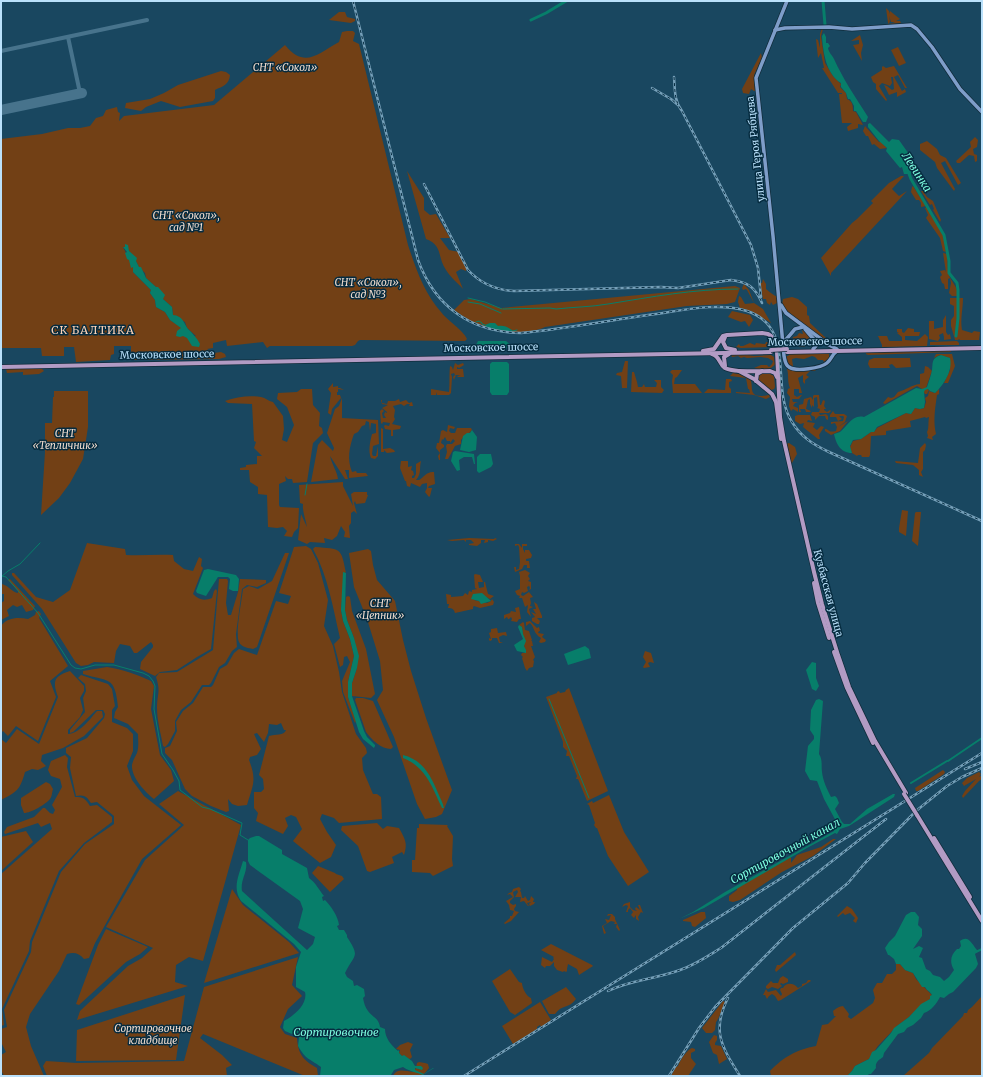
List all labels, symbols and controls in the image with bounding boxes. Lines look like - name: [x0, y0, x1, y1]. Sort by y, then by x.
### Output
- park label: СНТ «Сокол»: [253, 61, 317, 74]
- street label: улица Героя Рябцева: [743, 95, 767, 202]
- water label: Левинка: [899, 149, 935, 194]
- park label: СНТ «Сокол», сад №1: [152, 209, 220, 234]
- park label: СНТ «Сокол», сад №3: [334, 276, 402, 301]
- district label: СК БАЛТИКА: [51, 323, 135, 337]
- street label: Московское шоссе: [768, 334, 862, 349]
- street label: Московское шоссе: [444, 340, 538, 355]
- street label: Московское шоссе: [120, 347, 214, 362]
- park label: СНТ «Тепличник»: [32, 427, 98, 452]
- street label: Кузбасская улица: [811, 548, 847, 639]
- park label: СНТ «Цепник»: [356, 597, 404, 622]
- water label: Сортировочный канал: [728, 815, 842, 887]
- park label: Сортировочное кладбище: [114, 1022, 192, 1047]
- water label: Сортировочное: [293, 1025, 379, 1039]

